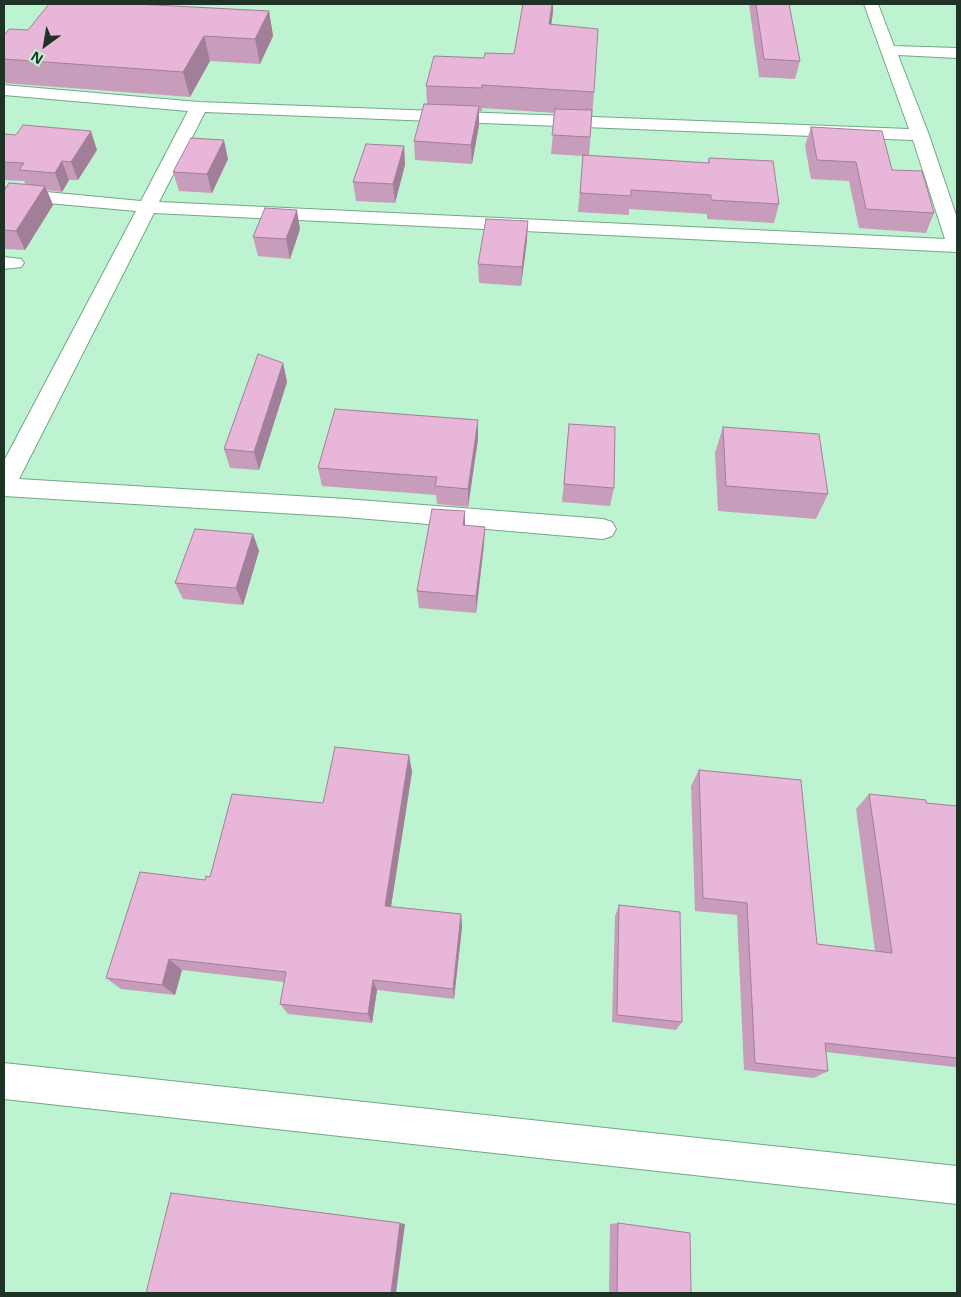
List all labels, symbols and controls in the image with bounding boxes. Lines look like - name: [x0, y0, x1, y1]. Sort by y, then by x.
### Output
- north arrow: [20, 20, 70, 70]
- text: N: [27, 47, 47, 69]

